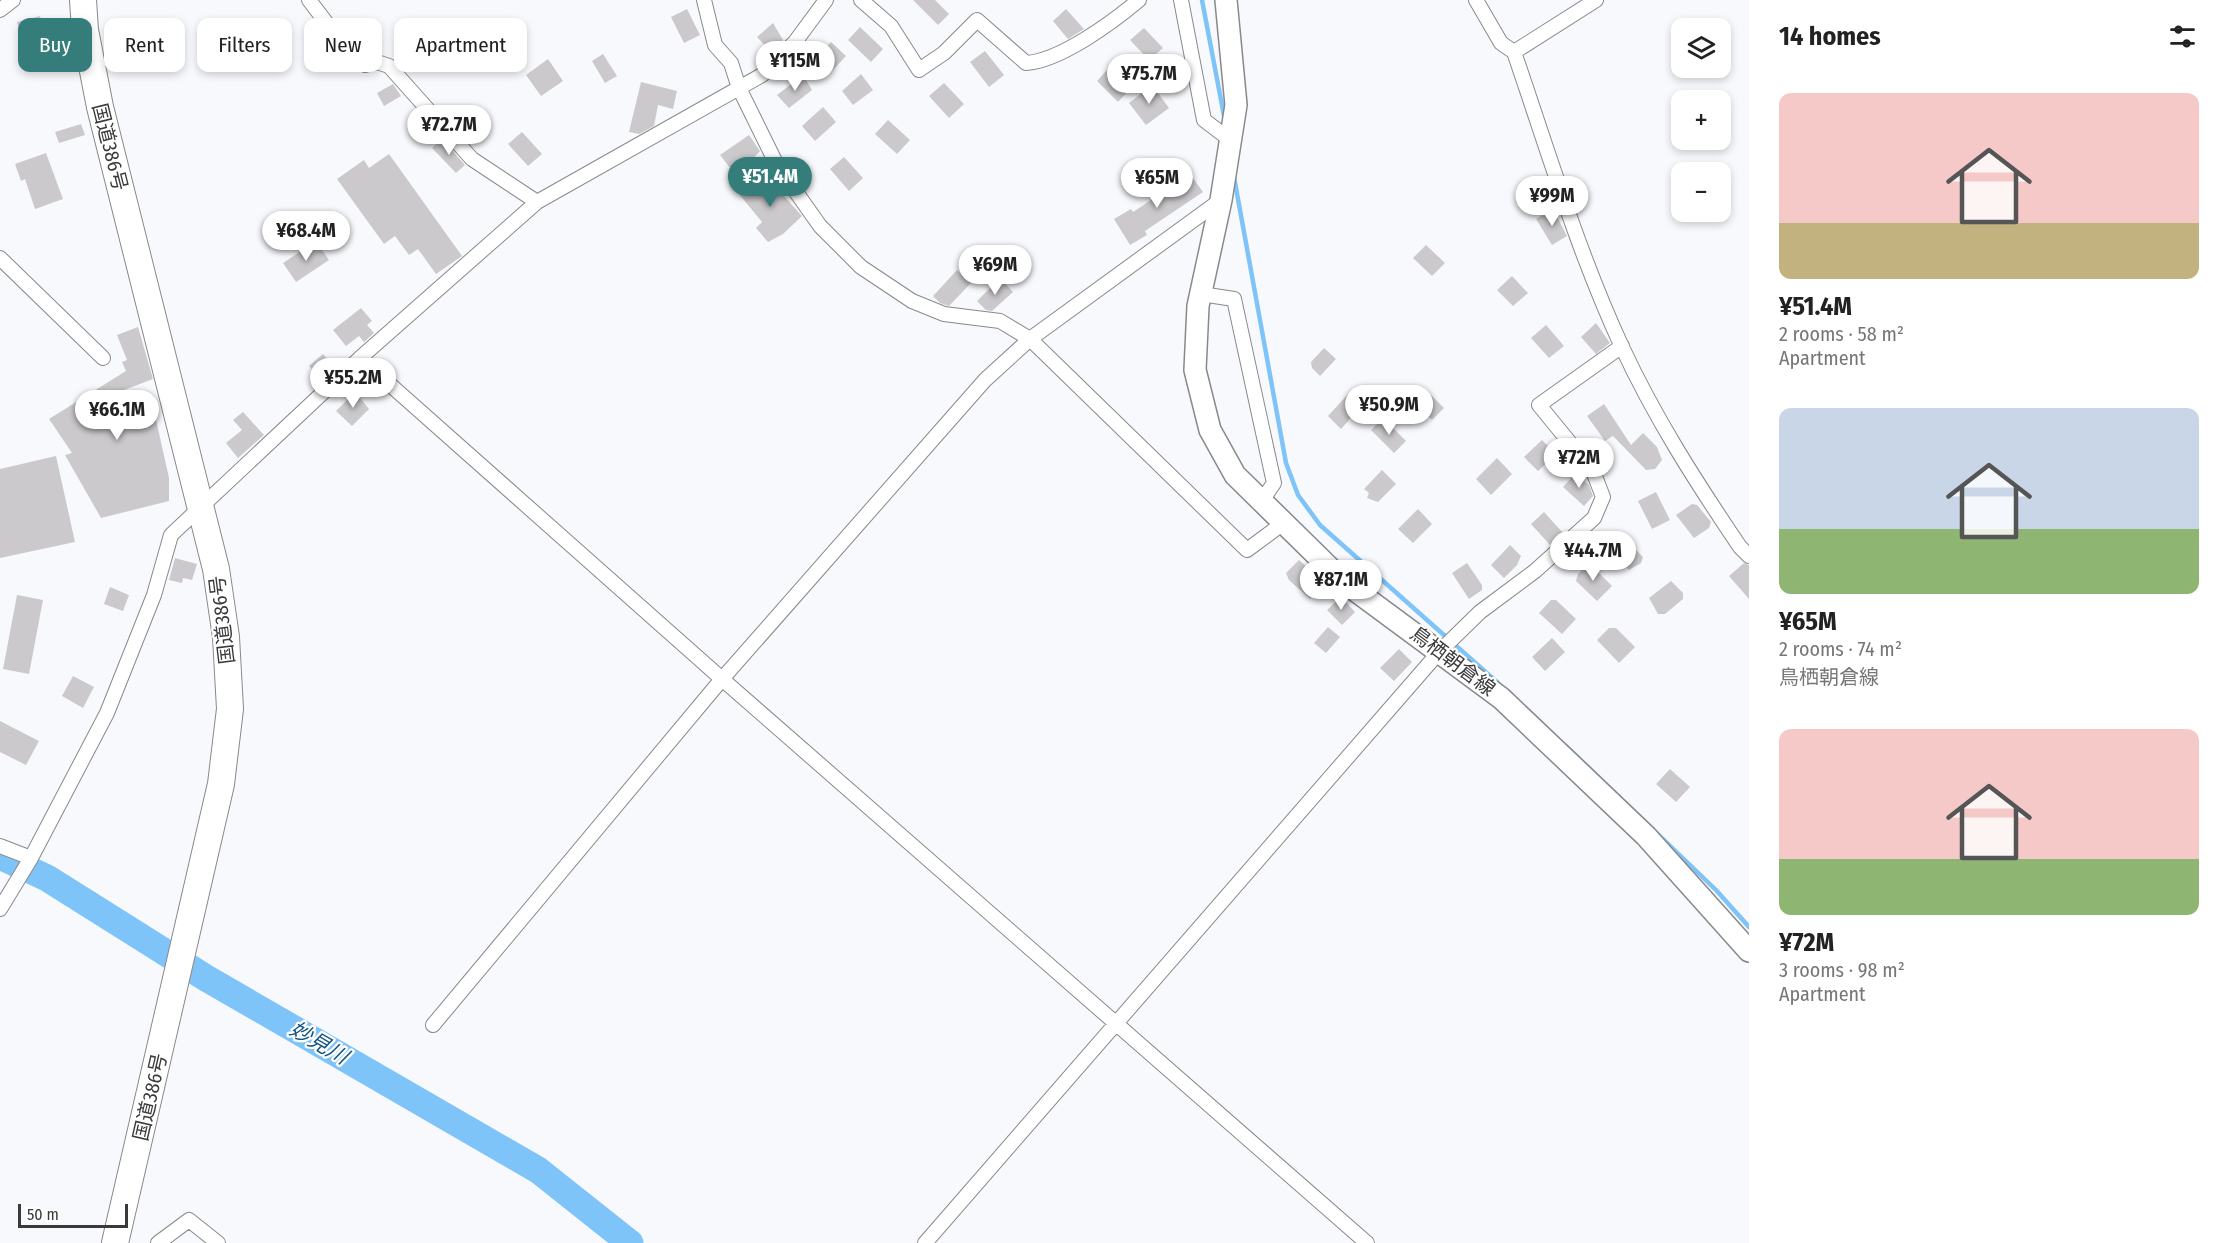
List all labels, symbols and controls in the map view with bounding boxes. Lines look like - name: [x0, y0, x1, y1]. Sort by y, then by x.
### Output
- chip: Buy: [18, 18, 92, 72]
- chip: Rent: [104, 18, 185, 72]
- chip: Filters: [197, 18, 292, 72]
- chip: New: [304, 18, 382, 72]
- chip: Apartment: [394, 18, 527, 72]
- map controls: [1671, 18, 1731, 222]
- button: layers: [1671, 18, 1731, 78]
- icon: filters: [2166, 20, 2199, 53]
- text: 14 homes: [1779, 21, 1881, 52]
- pin: ¥115M: [753, 41, 837, 92]
- text: ¥115M: [770, 48, 820, 72]
- pin: ¥75.7M: [1100, 54, 1198, 105]
- text: ¥75.7M: [1121, 61, 1177, 85]
- button: +: [1671, 90, 1731, 150]
- street label: 国道386号: [88, 101, 132, 193]
- pin: ¥72.7M: [400, 105, 498, 156]
- text: ¥72.7M: [421, 112, 477, 136]
- icon: home: [1935, 132, 2043, 240]
- pin: ¥51.4M: [721, 157, 819, 208]
- pin: ¥65M: [1121, 158, 1193, 209]
- button: −: [1671, 162, 1731, 222]
- text: ¥51.4M: [742, 164, 798, 188]
- text: ¥65M: [1135, 165, 1179, 189]
- pin: ¥99M: [1516, 176, 1588, 227]
- text: ¥99M: [1529, 183, 1575, 207]
- pin: ¥68.4M: [257, 211, 355, 262]
- text: ¥68.4M: [276, 218, 336, 242]
- pin: ¥69M: [959, 245, 1031, 296]
- text: ¥69M: [973, 252, 1017, 276]
- text: ¥51.4M: [1779, 291, 1852, 322]
- text: 2 rooms · 58 m²: [1779, 322, 1904, 346]
- text: Apartment: [1779, 346, 1866, 370]
- pin: ¥55.2M: [304, 358, 402, 409]
- text: ¥55.2M: [324, 365, 382, 389]
- pin: ¥50.9M: [1340, 385, 1438, 436]
- pin: ¥66.1M: [68, 390, 166, 441]
- text: ¥50.9M: [1359, 392, 1419, 416]
- text: ¥66.1M: [89, 397, 145, 421]
- pin: ¥72M: [1543, 438, 1615, 489]
- text: ¥72M: [1558, 445, 1600, 469]
- icon: home: [1935, 447, 2043, 555]
- pin: ¥44.7M: [1544, 531, 1642, 582]
- text: ¥44.7M: [1564, 538, 1622, 562]
- pin: ¥87.1M: [1292, 560, 1390, 611]
- text: ¥87.1M: [1314, 567, 1368, 591]
- street label: 国道386号: [205, 574, 239, 666]
- text: ¥65M: [1779, 606, 1837, 637]
- street label: 鳥栖朝倉線: [1406, 621, 1500, 701]
- text: 2 rooms · 74 m²: [1779, 637, 1902, 661]
- text: 鳥栖朝倉線: [1779, 665, 1879, 689]
- icon: home: [1935, 768, 2043, 876]
- text: ¥72M: [1779, 927, 1834, 958]
- text: 3 rooms · 98 m²: [1779, 958, 1905, 982]
- text: Apartment: [1779, 982, 1866, 1006]
- water label: 妙見川: [285, 1016, 355, 1071]
- street label: 国道386号: [128, 1051, 172, 1143]
- scale bar: [18, 1201, 128, 1228]
- text: 50 m: [27, 1205, 59, 1224]

